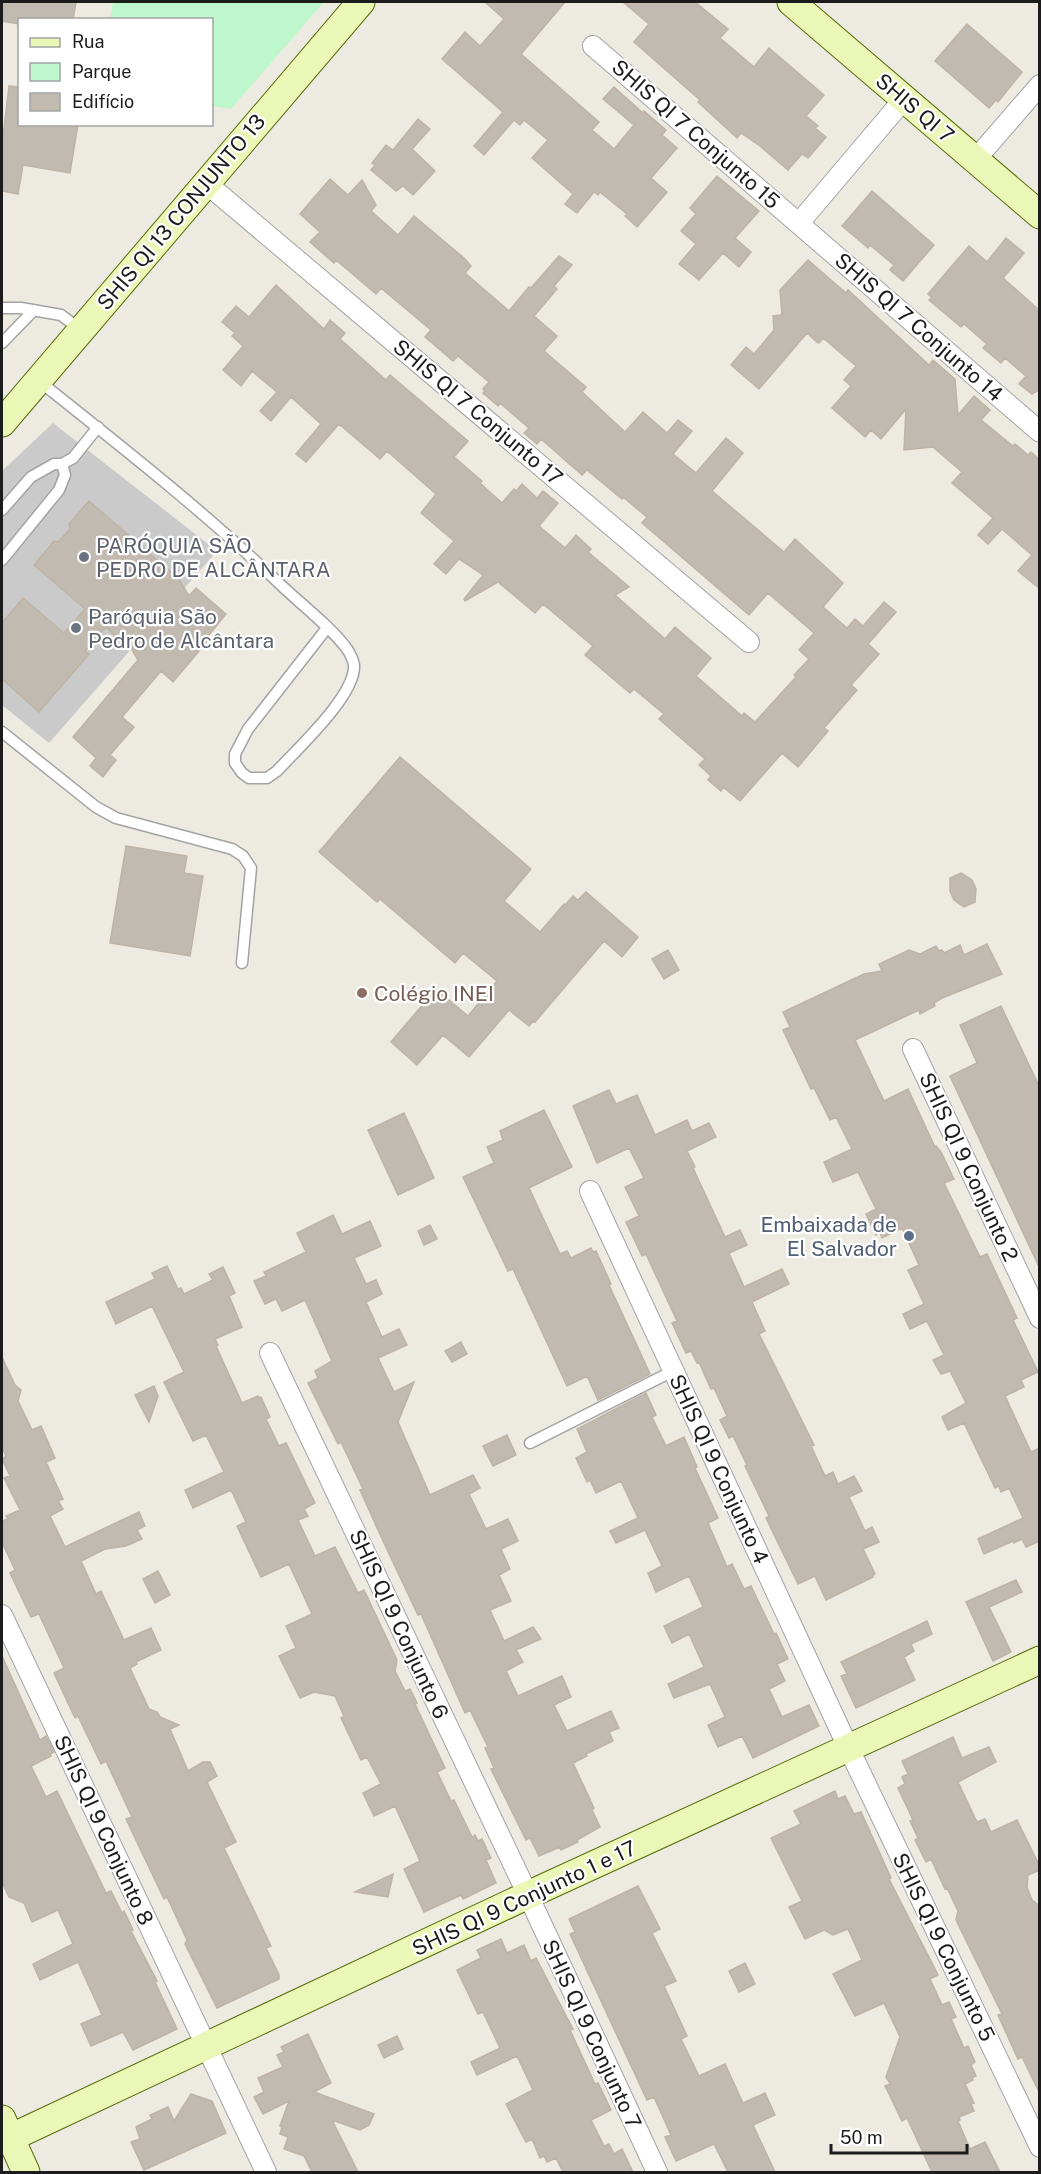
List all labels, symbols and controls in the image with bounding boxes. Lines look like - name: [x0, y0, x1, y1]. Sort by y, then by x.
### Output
- legend: [18, 18, 213, 126]
- text: Rua: [72, 31, 104, 52]
- street label: SHIS QI 7 Conjunto 15: [607, 54, 785, 214]
- text: Parque: [72, 61, 132, 82]
- street label: SHIS QI 7: [871, 68, 959, 148]
- text: Edifício: [72, 91, 134, 112]
- street label: SHIS QI 13 CONJUNTO 13: [92, 109, 270, 315]
- street label: SHIS QI 7 Conjunto 14: [830, 247, 1008, 407]
- street label: SHIS QI 7 Conjunto 17: [388, 334, 568, 490]
- place label: PARÓQUIA SÃO PEDRO DE ALCÂNTARA: [96, 533, 331, 582]
- marker: PARÓQUIA SÃO PEDRO DE ALCÂNTARA: [77, 550, 91, 564]
- place label: Paróquia São Pedro de Alcântara: [88, 604, 274, 653]
- marker: Paróquia São Pedro de Alcântara: [69, 621, 83, 635]
- place label: Colégio INEI: [374, 981, 494, 1006]
- marker: Colégio INEI: [355, 986, 369, 1000]
- street label: SHIS QI 9 Conjunto 2: [914, 1069, 1024, 1265]
- place label: Embaixada de El Salvador: [760, 1212, 897, 1261]
- marker: Embaixada de El Salvador: [902, 1229, 916, 1243]
- street label: SHIS QI 9 Conjunto 4: [664, 1370, 774, 1568]
- street label: SHIS QI 9 Conjunto 6: [344, 1525, 454, 1723]
- street label: SHIS QI 9 Conjunto 8: [49, 1731, 159, 1929]
- street label: SHIS QI 9 Conjunto 1 e 17: [408, 1835, 640, 1961]
- street label: SHIS QI 9 Conjunto 5: [888, 1849, 1000, 2045]
- street label: SHIS QI 9 Conjunto 7: [537, 1936, 647, 2132]
- scale bar: [831, 2117, 968, 2155]
- text: 50 m: [840, 2127, 883, 2148]

